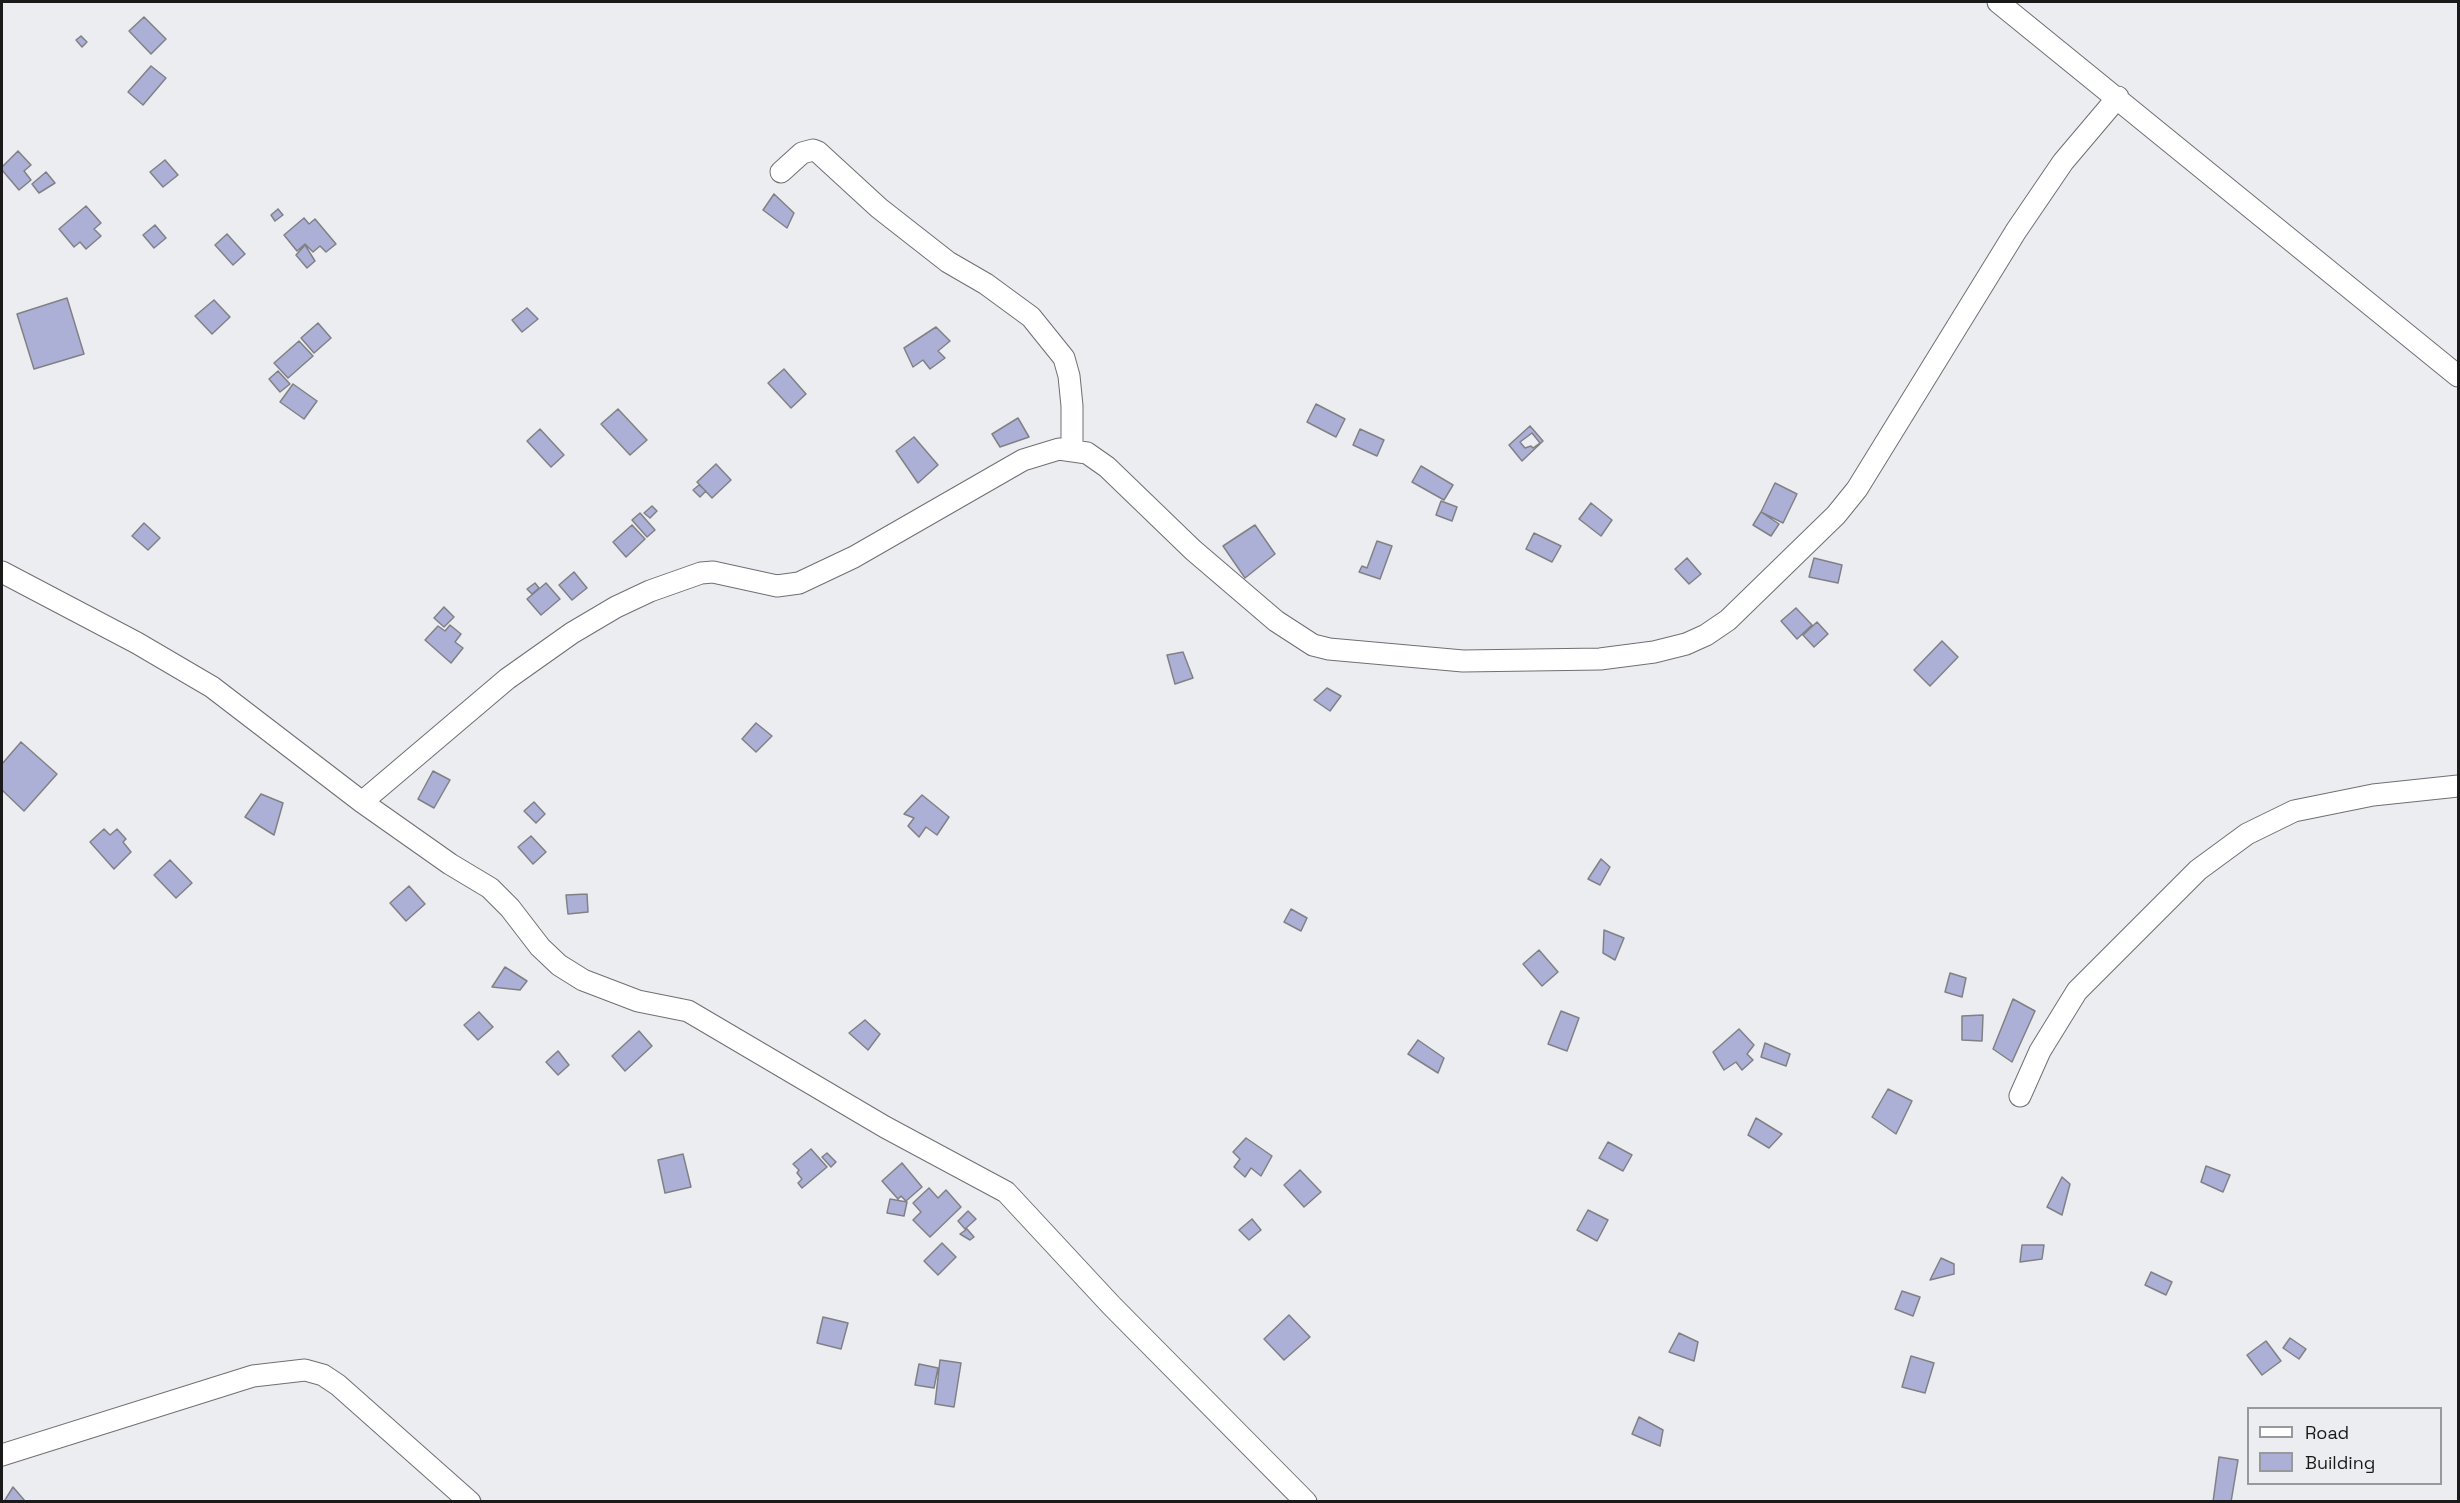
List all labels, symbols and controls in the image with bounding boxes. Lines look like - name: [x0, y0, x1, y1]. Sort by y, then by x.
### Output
- legend: [2247, 1407, 2442, 1485]
- text: Road: [2305, 1421, 2349, 1444]
- text: Building: [2305, 1451, 2375, 1474]

